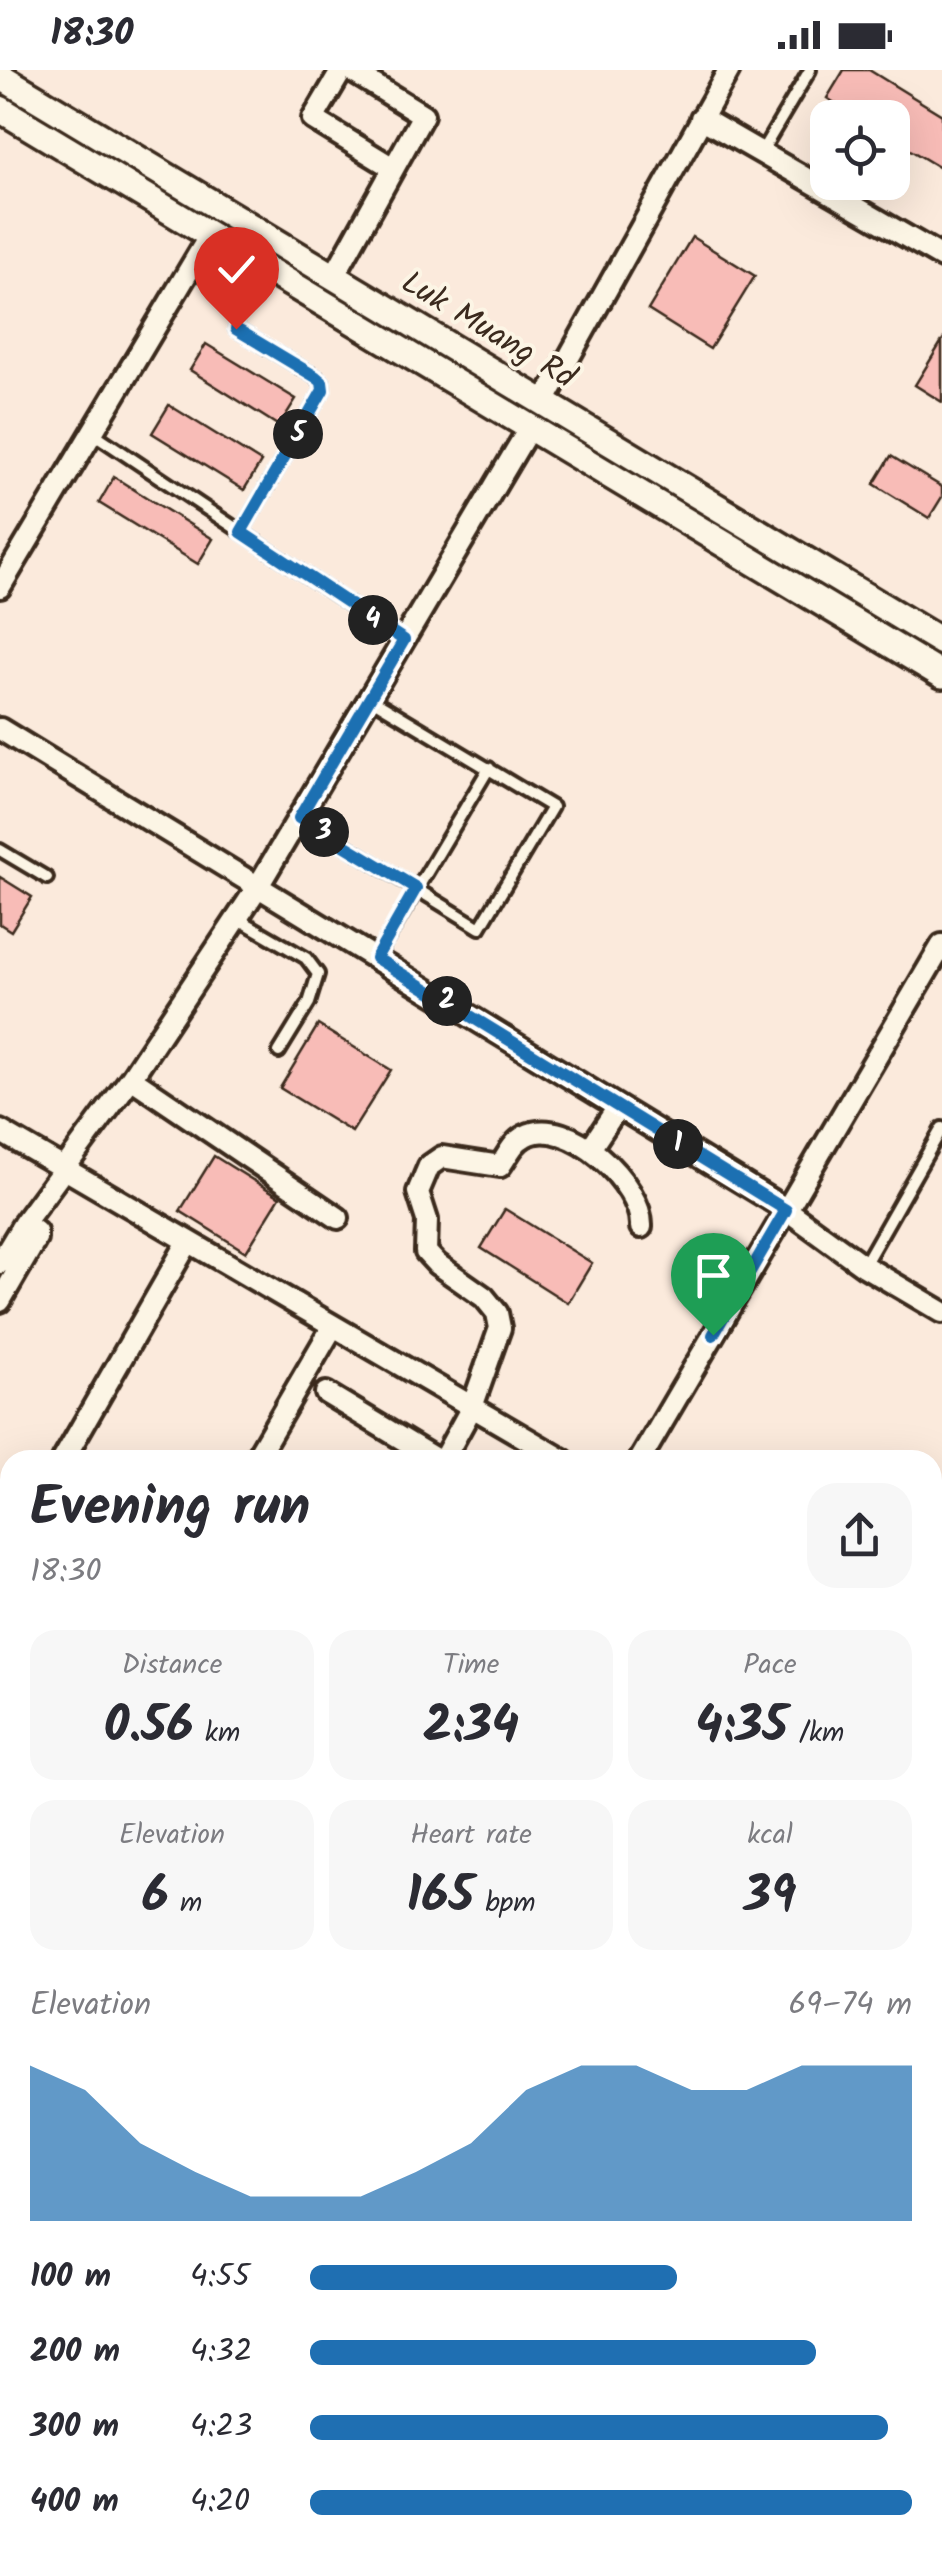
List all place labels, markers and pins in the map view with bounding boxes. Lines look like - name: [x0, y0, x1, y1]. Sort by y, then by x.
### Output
- pin: [194, 227, 279, 330]
- pin: 5: [273, 409, 323, 459]
- pin: 4: [348, 595, 398, 645]
- pin: 3: [299, 807, 349, 857]
- pin: 2: [422, 976, 472, 1026]
- pin: 1: [653, 1119, 703, 1169]
- pin: [671, 1233, 756, 1336]

